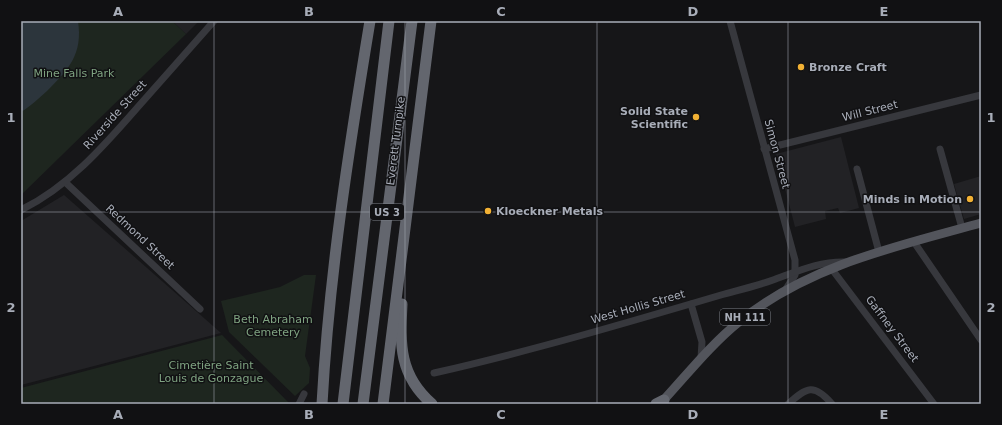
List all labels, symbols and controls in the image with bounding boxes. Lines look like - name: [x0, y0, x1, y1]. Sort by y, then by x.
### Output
- text: A: [113, 4, 123, 19]
- text: B: [304, 4, 314, 19]
- text: C: [496, 4, 506, 19]
- text: D: [688, 4, 699, 19]
- text: E: [880, 4, 888, 19]
- place label: Bronze Craft: [809, 61, 887, 74]
- marker: Bronze Craft: [796, 62, 806, 72]
- park label: Mine Falls Park: [34, 67, 115, 80]
- street label: Riverside Street: [81, 77, 150, 152]
- street label: Everett Turnpike: [384, 96, 408, 186]
- street label: Will Street: [841, 98, 900, 124]
- place label: Solid State Scientific: [620, 105, 688, 131]
- text: 1: [6, 110, 16, 125]
- text: 1: [986, 110, 996, 125]
- marker: Solid State Scientific: [691, 112, 701, 122]
- street label: Simon Street: [761, 118, 793, 191]
- place label: Minds in Motion: [863, 193, 962, 206]
- marker: Minds in Motion: [965, 194, 975, 204]
- street label: Redmond Street: [103, 202, 178, 273]
- road number: US 3: [370, 204, 404, 220]
- place label: Kloeckner Metals: [496, 205, 604, 218]
- marker: Kloeckner Metals: [483, 206, 493, 216]
- street label: West Hollis Street: [589, 287, 687, 327]
- street label: Gaffney Street: [863, 293, 922, 365]
- text: 2: [6, 300, 16, 315]
- text: 2: [986, 300, 996, 315]
- road number: NH 111: [720, 309, 770, 325]
- park label: Beth Abraham Cemetery: [233, 313, 313, 339]
- park label: Cimetière Saint Louis de Gonzague: [159, 359, 264, 385]
- text: A: [113, 407, 123, 422]
- text: B: [304, 407, 314, 422]
- text: C: [496, 407, 506, 422]
- text: D: [688, 407, 699, 422]
- text: E: [880, 407, 888, 422]

